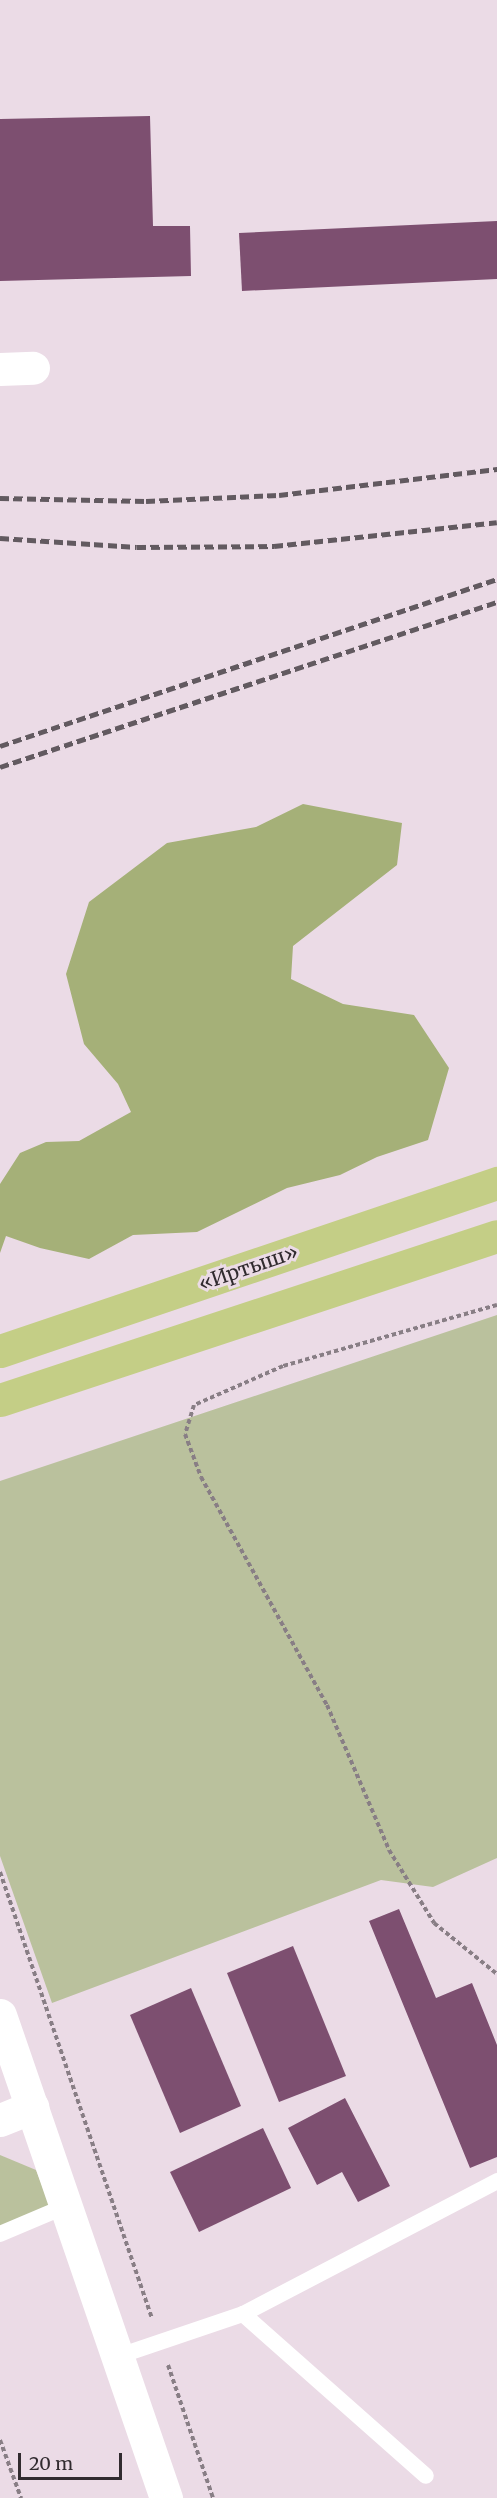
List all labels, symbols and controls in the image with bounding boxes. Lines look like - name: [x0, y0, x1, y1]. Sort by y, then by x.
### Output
- street label: «Иртыш»: [195, 1239, 301, 1295]
- scale bar: [21, 2441, 124, 2479]
- text: 20 m: [29, 2452, 73, 2475]

